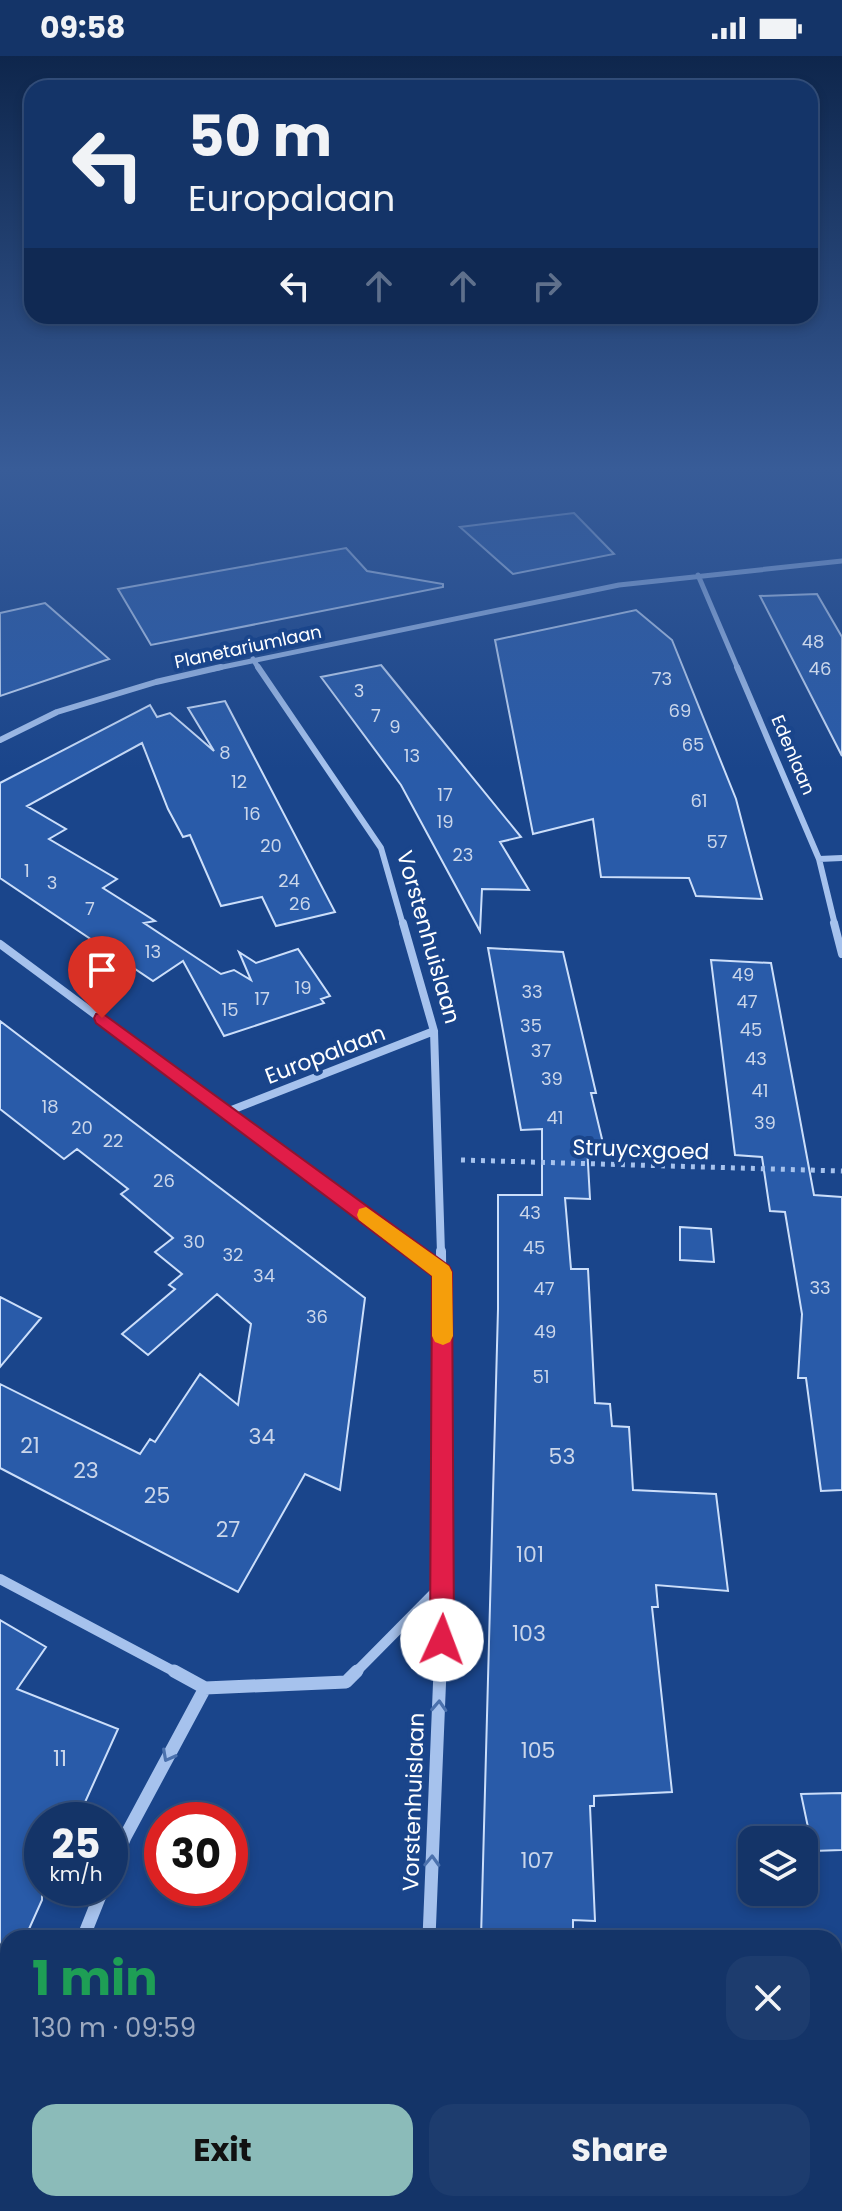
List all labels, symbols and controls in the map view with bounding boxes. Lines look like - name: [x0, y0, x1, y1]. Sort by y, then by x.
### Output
- text: 09:58: [40, 6, 125, 49]
- text: 50 m: [188, 97, 332, 176]
- icon: left: [56, 112, 160, 216]
- text: Europalaan: [188, 173, 395, 224]
- icon: left: [273, 264, 317, 308]
- icon: ahead: [357, 264, 401, 308]
- icon: ahead: [441, 264, 485, 308]
- icon: right: [525, 264, 569, 308]
- street label: Planetariumlaan: [172, 619, 324, 674]
- house number: 48: [802, 629, 824, 654]
- house number: 46: [809, 656, 831, 681]
- house number: 73: [652, 666, 672, 691]
- house number: 3: [354, 678, 364, 703]
- house number: 69: [669, 698, 691, 723]
- house number: 7: [371, 703, 381, 728]
- street label: Edenlaan: [765, 711, 821, 799]
- house number: 9: [389, 714, 401, 739]
- house number: 65: [682, 732, 704, 757]
- house number: 8: [219, 740, 231, 765]
- house number: 13: [404, 743, 420, 768]
- house number: 12: [231, 769, 247, 794]
- house number: 17: [437, 782, 453, 807]
- house number: 61: [690, 788, 708, 813]
- house number: 16: [243, 801, 261, 826]
- house number: 19: [436, 809, 454, 834]
- house number: 57: [706, 829, 728, 854]
- house number: 20: [260, 833, 282, 858]
- house number: 23: [453, 842, 473, 867]
- street label: Vorstenhuislaan: [389, 847, 468, 1027]
- house number: 1: [24, 858, 30, 883]
- house number: 24: [278, 868, 300, 893]
- house number: 3: [47, 870, 57, 895]
- house number: 26: [289, 891, 311, 916]
- house number: 7: [85, 896, 95, 921]
- pin: [68, 936, 136, 1018]
- house number: 13: [145, 939, 161, 964]
- icon: arrive: [80, 948, 124, 992]
- house number: 49: [732, 962, 754, 987]
- house number: 19: [294, 975, 312, 1000]
- house number: 33: [521, 979, 543, 1004]
- house number: 17: [254, 986, 270, 1011]
- house number: 47: [736, 989, 758, 1014]
- house number: 15: [221, 997, 239, 1022]
- house number: 35: [520, 1013, 542, 1038]
- street label: Europalaan: [261, 1017, 390, 1092]
- house number: 45: [740, 1017, 762, 1042]
- house number: 37: [531, 1038, 551, 1063]
- house number: 43: [745, 1046, 767, 1071]
- house number: 39: [541, 1066, 563, 1091]
- house number: 41: [751, 1078, 769, 1103]
- house number: 18: [41, 1094, 59, 1119]
- house number: 41: [546, 1105, 564, 1130]
- house number: 39: [754, 1110, 776, 1135]
- house number: 20: [71, 1115, 93, 1140]
- house number: 22: [103, 1128, 123, 1153]
- street label: Struycxgoed: [572, 1132, 710, 1167]
- house number: 26: [153, 1168, 175, 1193]
- house number: 43: [519, 1200, 541, 1225]
- house number: 30: [183, 1229, 205, 1254]
- house number: 45: [523, 1235, 545, 1260]
- house number: 32: [223, 1242, 243, 1267]
- house number: 34: [253, 1263, 275, 1288]
- house number: 33: [809, 1275, 831, 1300]
- house number: 47: [533, 1276, 555, 1301]
- house number: 36: [306, 1304, 328, 1329]
- house number: 49: [534, 1319, 556, 1344]
- house number: 51: [532, 1364, 550, 1389]
- house number: 34: [249, 1421, 276, 1452]
- house number: 21: [20, 1430, 40, 1461]
- house number: 53: [549, 1441, 575, 1472]
- house number: 23: [73, 1455, 99, 1486]
- house number: 25: [144, 1480, 170, 1511]
- house number: 27: [216, 1514, 240, 1545]
- house number: 101: [516, 1539, 544, 1570]
- position arrow: [400, 1598, 484, 1682]
- house number: 103: [512, 1618, 546, 1649]
- one-way arrow: [430, 1699, 447, 1712]
- street label: Vorstenhuislaan: [395, 1712, 432, 1892]
- house number: 105: [521, 1735, 555, 1766]
- house number: 11: [53, 1743, 67, 1774]
- one-way arrow: [162, 1748, 178, 1762]
- speed limit sign: 30: [144, 1802, 248, 1906]
- text: 25: [52, 1816, 100, 1872]
- map controls: [738, 1826, 818, 1906]
- button: layers: [738, 1826, 818, 1906]
- house number: 107: [521, 1845, 553, 1876]
- one-way arrow: [424, 1854, 441, 1867]
- text: km/h: [49, 1860, 103, 1888]
- text: 1 min: [32, 1945, 158, 2012]
- button: close: [726, 1956, 810, 2040]
- text: 130 m · 09:59: [32, 2010, 196, 2046]
- button: Exit: [32, 2104, 413, 2196]
- button: Share: [429, 2104, 810, 2196]

